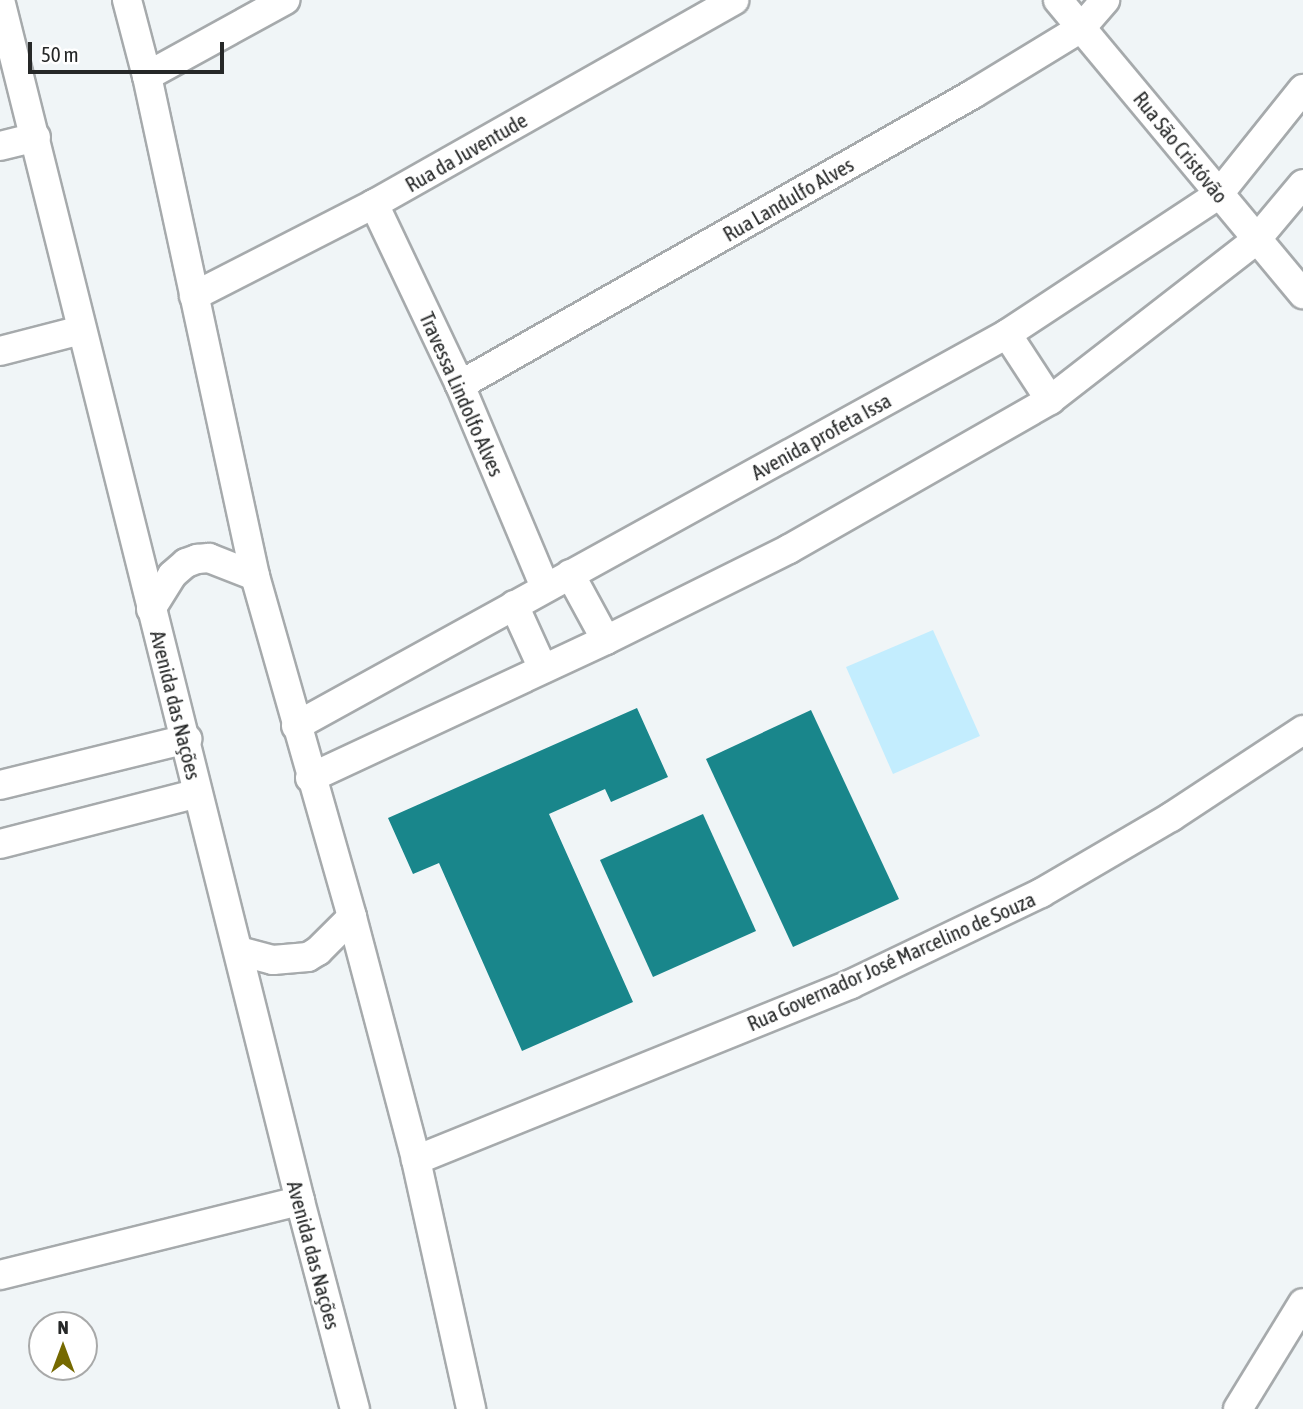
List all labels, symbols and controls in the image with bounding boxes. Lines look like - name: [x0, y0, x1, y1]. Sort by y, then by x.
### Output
- scale bar: [32, 28, 228, 72]
- text: 50 m: [41, 42, 79, 66]
- street label: Rua São Cristóvão: [1128, 86, 1234, 208]
- street label: Rua da Juventude: [401, 107, 531, 197]
- street label: Rua Landulfo Alves: [718, 151, 858, 247]
- street label: Travessa Lindolfo Alves: [414, 308, 510, 480]
- street label: Avenida profeta Issa: [747, 387, 895, 485]
- street label: Avenida das Nações: [145, 628, 207, 782]
- street label: Rua Governador José Marcelino de Souza: [743, 886, 1039, 1036]
- street label: Avenida das Nações: [282, 1178, 346, 1332]
- north arrow: [28, 1311, 98, 1381]
- text: N: [57, 1316, 69, 1338]

